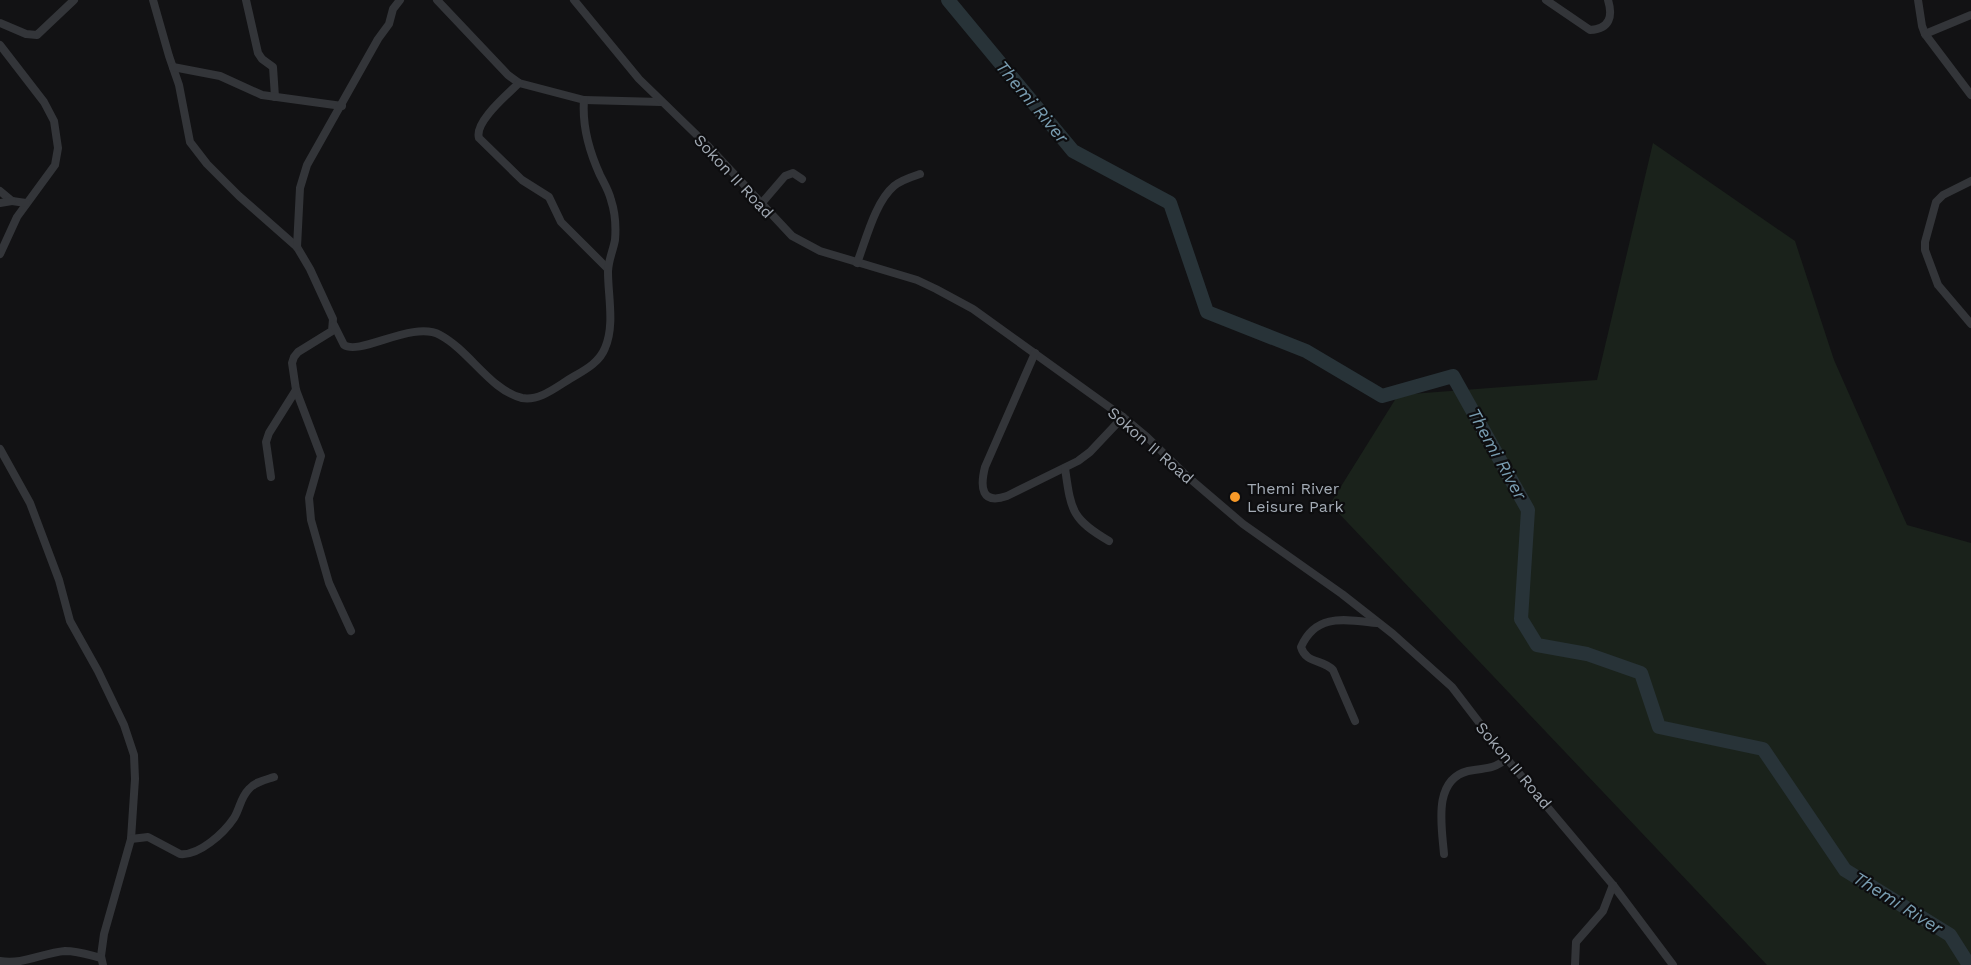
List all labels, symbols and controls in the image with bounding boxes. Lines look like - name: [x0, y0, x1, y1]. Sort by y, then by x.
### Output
- water label: Themi River: [992, 56, 1074, 148]
- street label: Sokon II Road: [690, 131, 777, 222]
- street label: Sokon II Road: [1104, 403, 1198, 488]
- water label: Themi River: [1464, 404, 1532, 504]
- place label: Themi River Leisure Park: [1247, 479, 1344, 516]
- marker: Themi River Leisure Park: [1228, 490, 1242, 504]
- street label: Sokon II Road: [1472, 718, 1555, 813]
- water label: Themi River: [1850, 867, 1948, 939]

